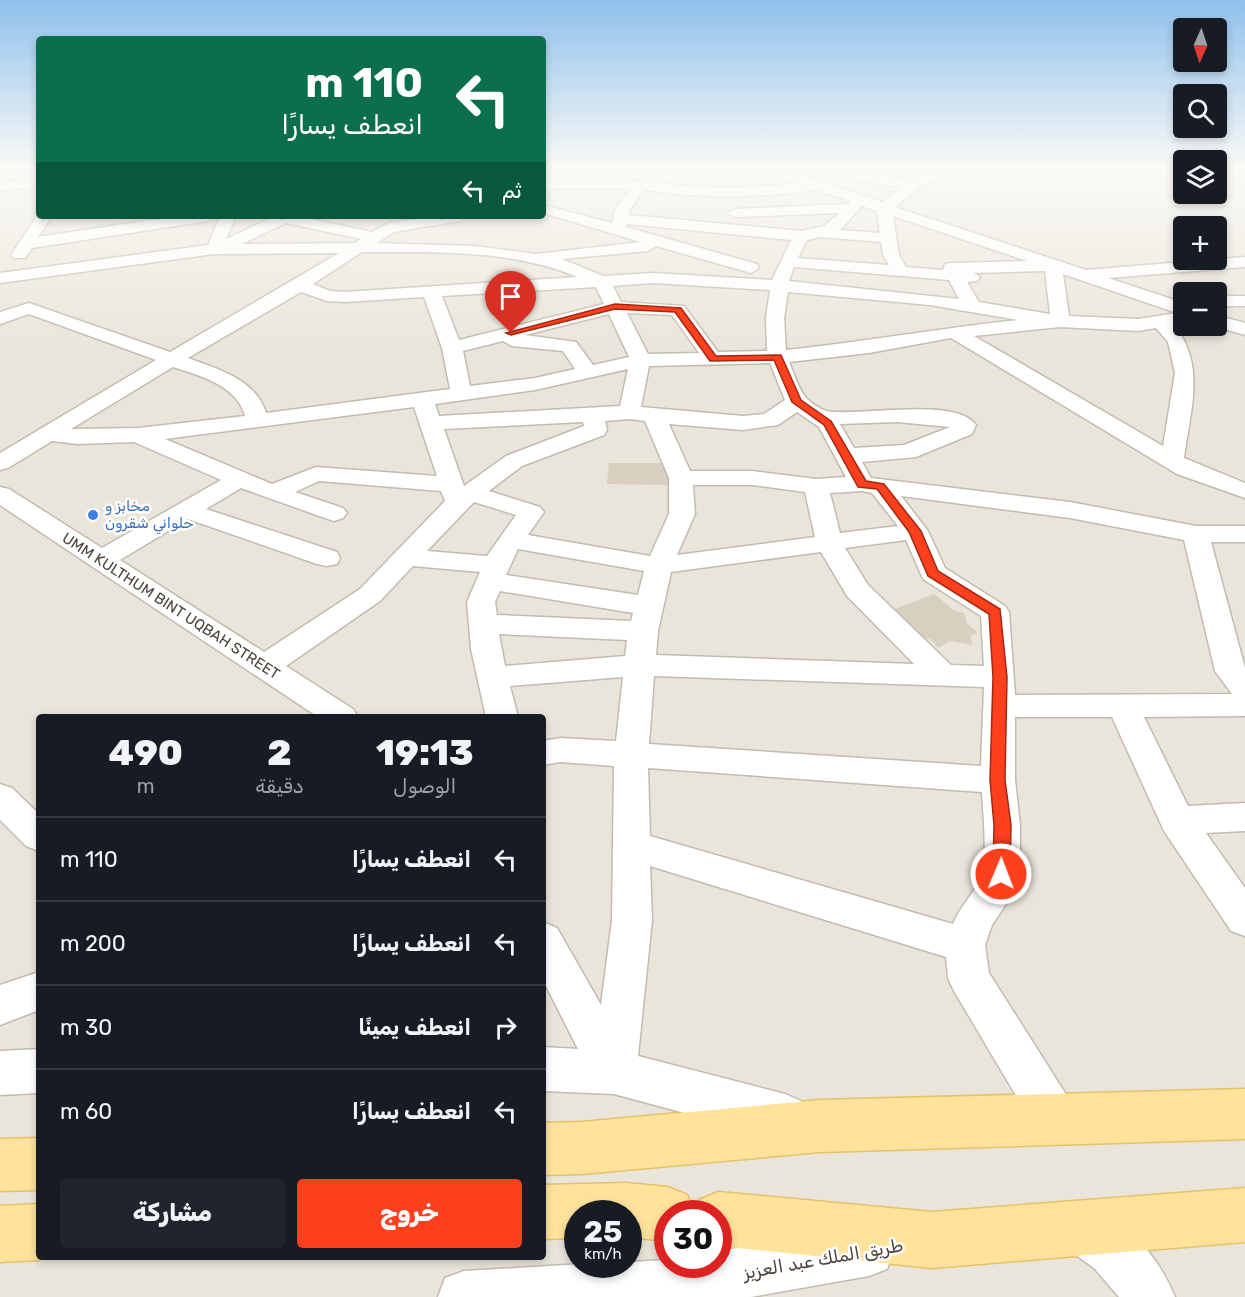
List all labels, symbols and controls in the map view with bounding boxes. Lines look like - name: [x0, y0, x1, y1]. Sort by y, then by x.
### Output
- north arrow: [1173, 18, 1227, 72]
- map controls: [1173, 18, 1227, 336]
- text: 110 m: [305, 58, 423, 108]
- icon: left: [444, 60, 522, 138]
- button: search: [1173, 84, 1227, 138]
- text: انعطف يسارًا: [281, 109, 423, 141]
- button: layers: [1173, 150, 1227, 204]
- icon: left: [457, 174, 490, 207]
- text: ثم: [502, 177, 522, 204]
- button: +: [1173, 216, 1227, 270]
- pin: [485, 271, 536, 333]
- icon: arrive: [494, 280, 527, 313]
- button: −: [1173, 282, 1227, 336]
- place label: مخابز و حلواني شقرون: [105, 497, 194, 535]
- marker: مخابز و حلواني شقرون: [86, 508, 100, 522]
- street label: UMM KULTHUM BINT UQBAH STREET: [59, 529, 283, 683]
- text: 490: [108, 731, 183, 774]
- text: 2: [267, 731, 292, 774]
- text: 19:13: [376, 731, 474, 774]
- text: m: [137, 774, 155, 798]
- text: دقيقة: [255, 774, 304, 798]
- text: الوصول: [393, 774, 456, 798]
- position arrow: [969, 842, 1033, 906]
- icon: left: [489, 843, 522, 876]
- text: 110 m: [60, 846, 118, 873]
- text: انعطف يسارًا: [352, 846, 471, 873]
- icon: left: [489, 927, 522, 960]
- text: 200 m: [60, 930, 126, 957]
- text: انعطف يسارًا: [352, 930, 471, 957]
- icon: right: [489, 1011, 522, 1044]
- text: 30 m: [60, 1014, 112, 1041]
- text: انعطف يمينًا: [358, 1014, 471, 1041]
- icon: left: [489, 1095, 522, 1128]
- text: 60 m: [60, 1098, 112, 1125]
- text: انعطف يسارًا: [352, 1098, 471, 1125]
- button: مشاركة: [60, 1179, 285, 1248]
- button: خروج: [297, 1179, 522, 1248]
- speed limit sign: 30: [654, 1200, 732, 1278]
- text: 25: [584, 1214, 622, 1250]
- street label: طريق الملك عبد العزيز: [740, 1234, 905, 1284]
- text: km/h: [584, 1245, 622, 1263]

